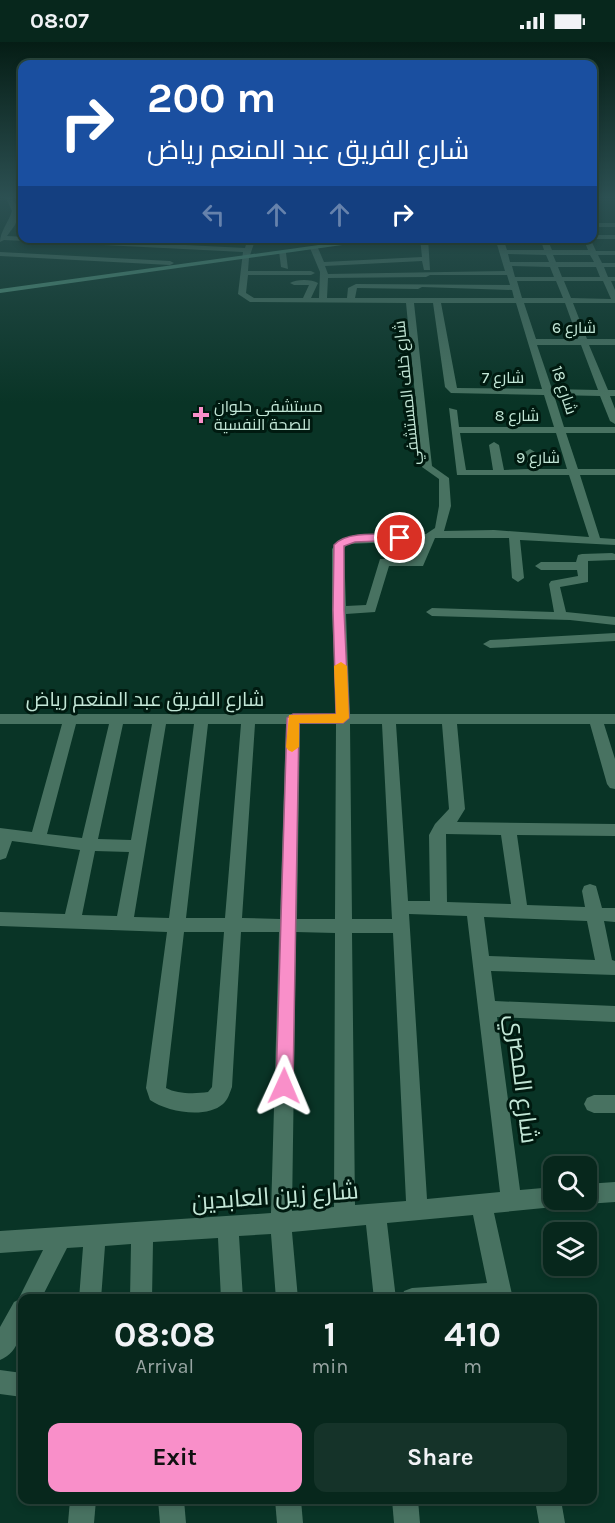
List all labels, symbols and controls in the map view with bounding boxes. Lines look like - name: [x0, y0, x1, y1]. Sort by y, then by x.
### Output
- text: 08:07: [30, 8, 89, 34]
- text: 200 m: [147, 73, 276, 123]
- icon: right: [48, 84, 126, 162]
- text: شارع الفريق عبد المنعم رياض: [147, 134, 469, 166]
- icon: left: [197, 198, 230, 231]
- icon: ahead: [260, 198, 293, 231]
- icon: ahead: [323, 198, 356, 231]
- icon: right: [386, 198, 419, 231]
- street label: شارع 6: [552, 318, 596, 339]
- street label: شارع خلف المستشفي: [389, 319, 428, 466]
- street label: شارع 18: [546, 363, 581, 417]
- street label: شارع 7: [482, 368, 524, 389]
- place label: مستشفي حلوان للصحة النفسية: [214, 397, 323, 434]
- marker: مستشفي حلوان للصحة النفسية: [192, 406, 210, 424]
- street label: شارع 8: [495, 406, 539, 427]
- street label: شارع 9: [516, 448, 560, 469]
- pin: [374, 512, 425, 563]
- icon: arrive: [383, 521, 416, 554]
- street label: شارع الفريق عبد المنعم رياض: [26, 688, 264, 713]
- street label: شارع المصري: [496, 1013, 544, 1146]
- position arrow: [252, 1054, 316, 1118]
- map controls: [543, 1156, 597, 1276]
- button: search: [543, 1156, 597, 1210]
- street label: شارع زين العابدين: [191, 1176, 359, 1218]
- button: layers: [543, 1222, 597, 1276]
- text: 08:08: [114, 1313, 216, 1355]
- text: 1: [323, 1313, 336, 1355]
- text: 410: [444, 1313, 501, 1355]
- text: Arrival: [135, 1355, 194, 1378]
- text: min: [311, 1355, 348, 1378]
- text: m: [463, 1355, 482, 1378]
- button: Exit: [48, 1423, 302, 1492]
- button: Share: [314, 1423, 567, 1492]

